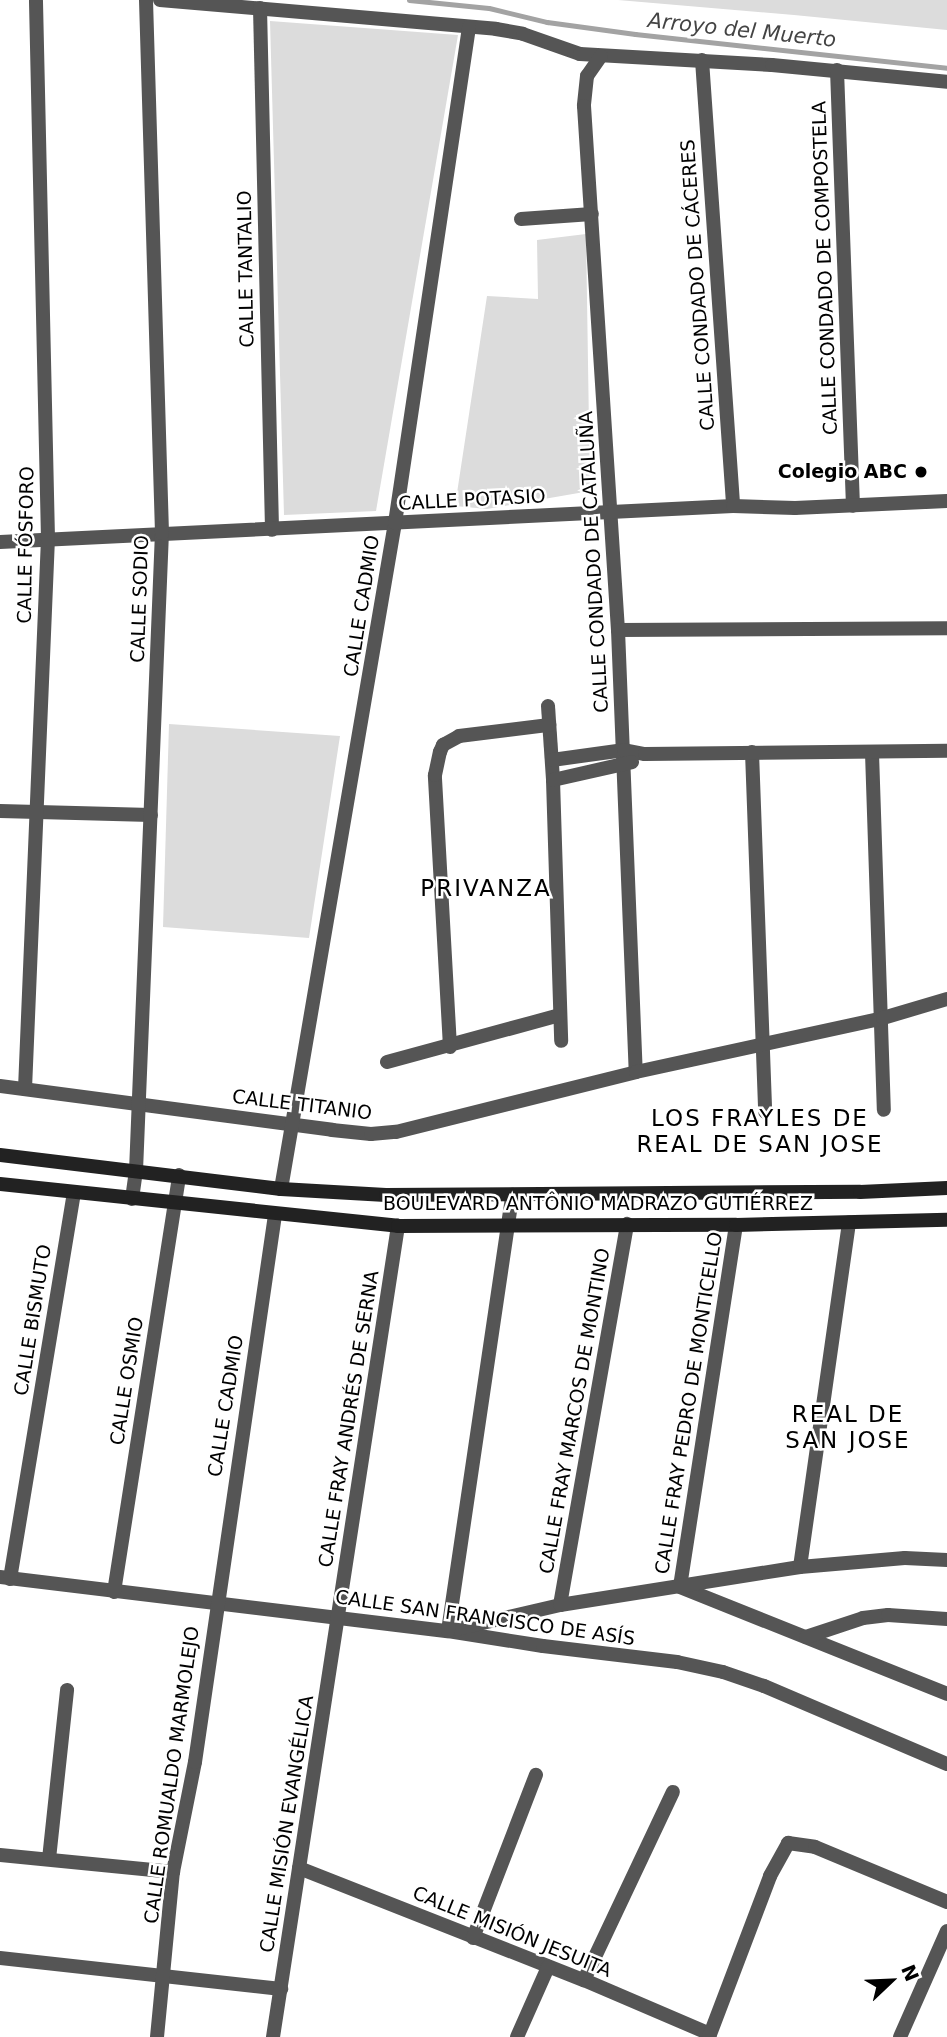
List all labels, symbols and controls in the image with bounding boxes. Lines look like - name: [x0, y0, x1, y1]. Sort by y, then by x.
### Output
- water label: Arroyo del Muerto: [647, 8, 837, 52]
- street label: CALLE CONDADO DE COMPOSTELA: [808, 101, 842, 435]
- street label: CALLE CONDADO DE CÁCERES: [676, 139, 720, 431]
- street label: CALLE TANTALIO: [233, 190, 259, 348]
- street label: CALLE CONDADO DE CATALUÑA: [575, 411, 613, 713]
- place label: Colegio ABC: [778, 461, 907, 483]
- marker: Colegio ABC: [913, 464, 929, 480]
- street label: CALLE FÓSFORO: [13, 466, 39, 624]
- street label: CALLE POTASIO: [398, 485, 546, 515]
- street label: CALLE CADMIO: [340, 533, 384, 679]
- street label: CALLE SODIO: [126, 535, 154, 663]
- district label: PRIVANZA: [421, 874, 551, 902]
- street label: CALLE TITANIO: [231, 1085, 373, 1125]
- district label: LOS FRAYLES DE REAL DE SAN JOSE: [638, 1104, 882, 1158]
- street label: BOULEVARD ANTÔNIO MADRAZO GUTIÉRREZ: [383, 1193, 813, 1215]
- street label: CALLE FRAY PEDRO DE MONTICELLO: [651, 1230, 727, 1576]
- street label: CALLE BISMUTO: [10, 1243, 56, 1397]
- street label: CALLE FRAY MARCOS DE MONTINO: [535, 1246, 615, 1576]
- street label: CALLE FRAY ANDRÉS DE SERNA: [314, 1269, 384, 1569]
- street label: CALLE OSMIO: [106, 1315, 148, 1447]
- street label: CALLE CADMIO: [204, 1333, 248, 1479]
- district label: REAL DE SAN JOSE: [786, 1400, 910, 1454]
- street label: CALLE SAN FRANCISCO DE ASÍS: [334, 1586, 636, 1650]
- street label: CALLE ROMUALDO MARMOLEJO: [140, 1625, 204, 1925]
- street label: CALLE MISIÓN EVANGÉLICA: [255, 1694, 319, 1954]
- street label: CALLE MISIÓN JESUITA: [409, 1882, 615, 1982]
- north arrow: [856, 1946, 926, 2016]
- text: N: [897, 1961, 924, 1984]

